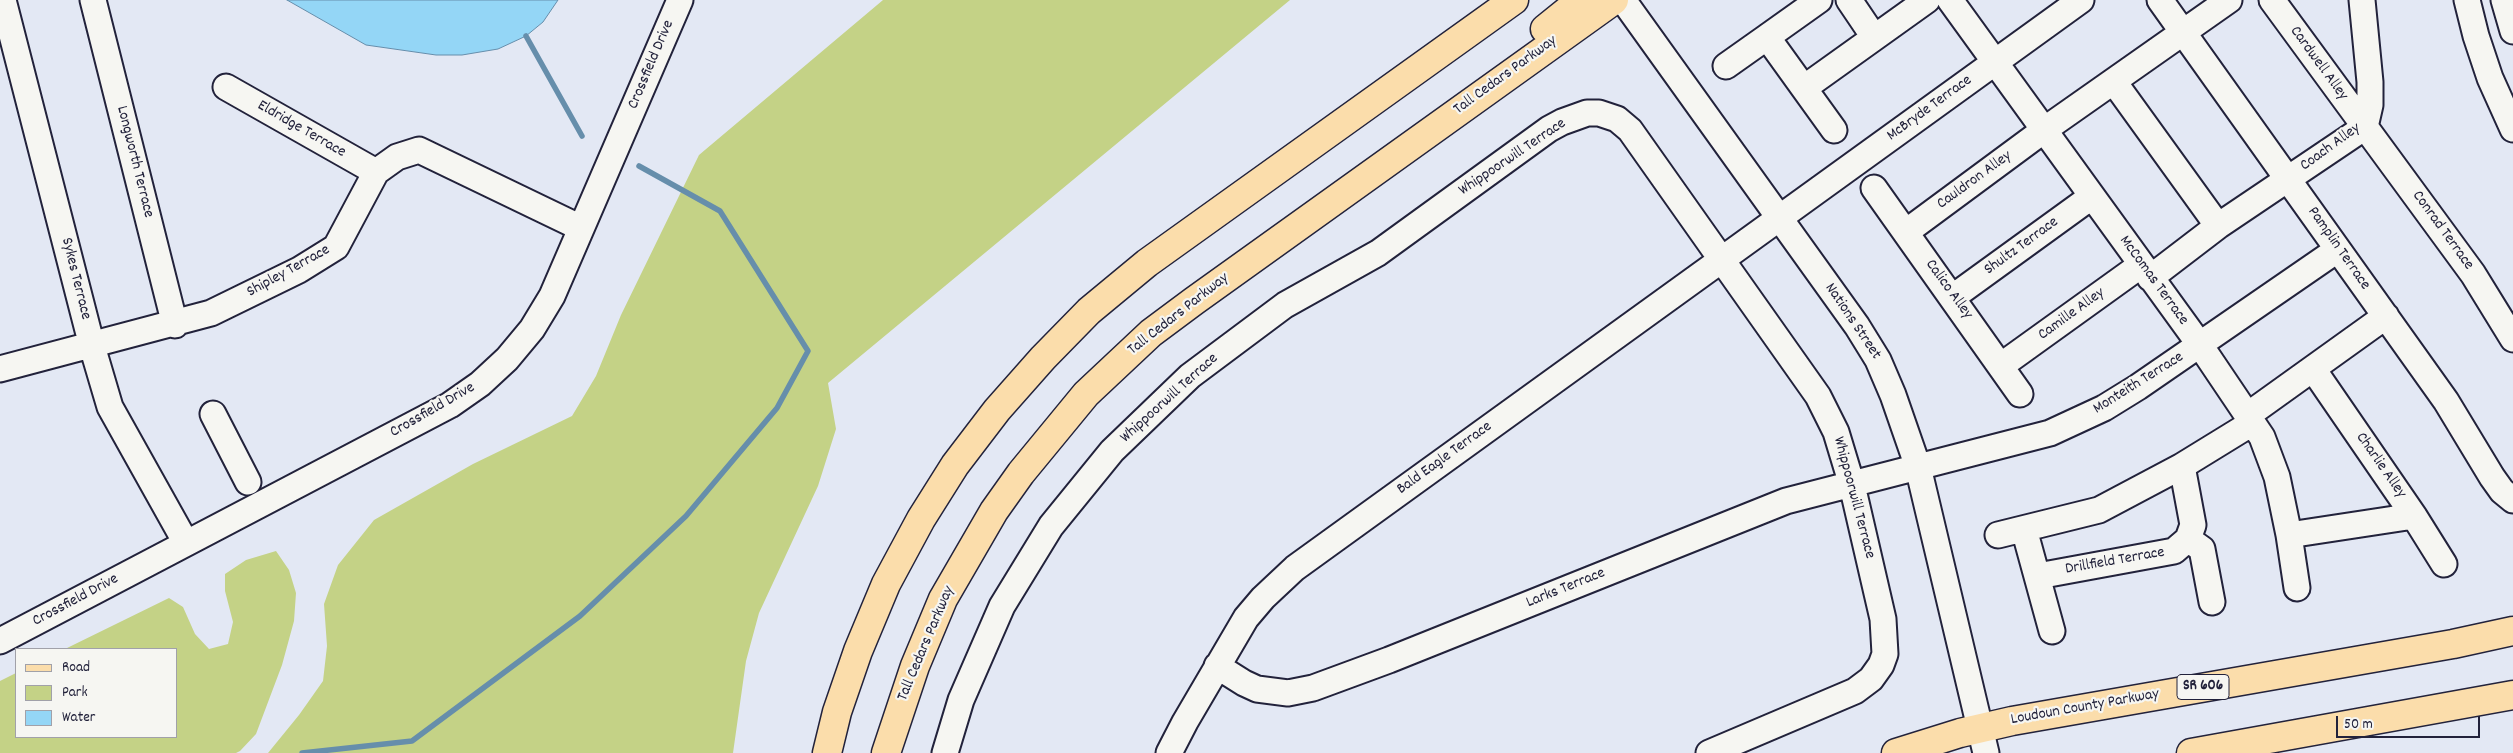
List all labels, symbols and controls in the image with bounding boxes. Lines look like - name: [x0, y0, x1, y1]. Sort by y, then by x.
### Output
- street label: Crossfield Drive: [625, 18, 679, 112]
- street label: Cardwell Alley: [2285, 23, 2351, 105]
- street label: Tall Cedars Parkway: [1451, 32, 1561, 120]
- street label: McBryde Terrace: [1884, 72, 1976, 146]
- street label: Eldridge Terrace: [253, 97, 349, 163]
- street label: Longworth Terrace: [111, 104, 157, 220]
- street label: Whippoorwill Terrace: [1456, 115, 1570, 201]
- street label: Coach Alley: [2297, 120, 2365, 176]
- street label: Cauldron Alley: [1934, 147, 2016, 215]
- street label: Conrad Terrace: [2407, 188, 2477, 274]
- street label: Pamplin Terrace: [2302, 204, 2374, 294]
- street label: Shultz Terrace: [1981, 214, 2063, 280]
- street label: McComas Terrace: [2114, 232, 2192, 330]
- street label: Sykes Terrace: [56, 236, 94, 322]
- street label: Shipley Terrace: [244, 241, 334, 303]
- street label: Calico Alley: [1920, 256, 1976, 324]
- street label: Tall Cedars Parkway: [1125, 270, 1233, 360]
- street label: Nations Street: [1819, 280, 1885, 364]
- street label: Camille Alley: [2035, 284, 2109, 346]
- street label: Monteith Terrace: [2090, 349, 2188, 419]
- street label: Whippoorwill Terrace: [1117, 350, 1223, 448]
- street label: Crossfield Drive: [387, 379, 479, 443]
- street label: Bald Eagle Terrace: [1394, 418, 1496, 500]
- street label: Charlie Alley: [2350, 429, 2410, 503]
- street label: Whippoorwill Terrace: [1828, 435, 1878, 561]
- street label: Drillfield Terrace: [2064, 544, 2166, 580]
- street label: Larks Terrace: [1524, 565, 1608, 613]
- street label: Crossfield Drive: [30, 570, 122, 632]
- street label: Tall Cedars Parkway: [894, 584, 960, 704]
- legend: [15, 648, 178, 738]
- text: Road: [62, 657, 90, 679]
- road number: SR 606: [2177, 674, 2229, 700]
- text: Park: [62, 682, 88, 704]
- street label: Loudoun County Parkway: [2009, 686, 2161, 730]
- scale bar: [2338, 706, 2482, 738]
- text: Water: [62, 707, 95, 729]
- text: 50 m: [2344, 714, 2373, 736]

